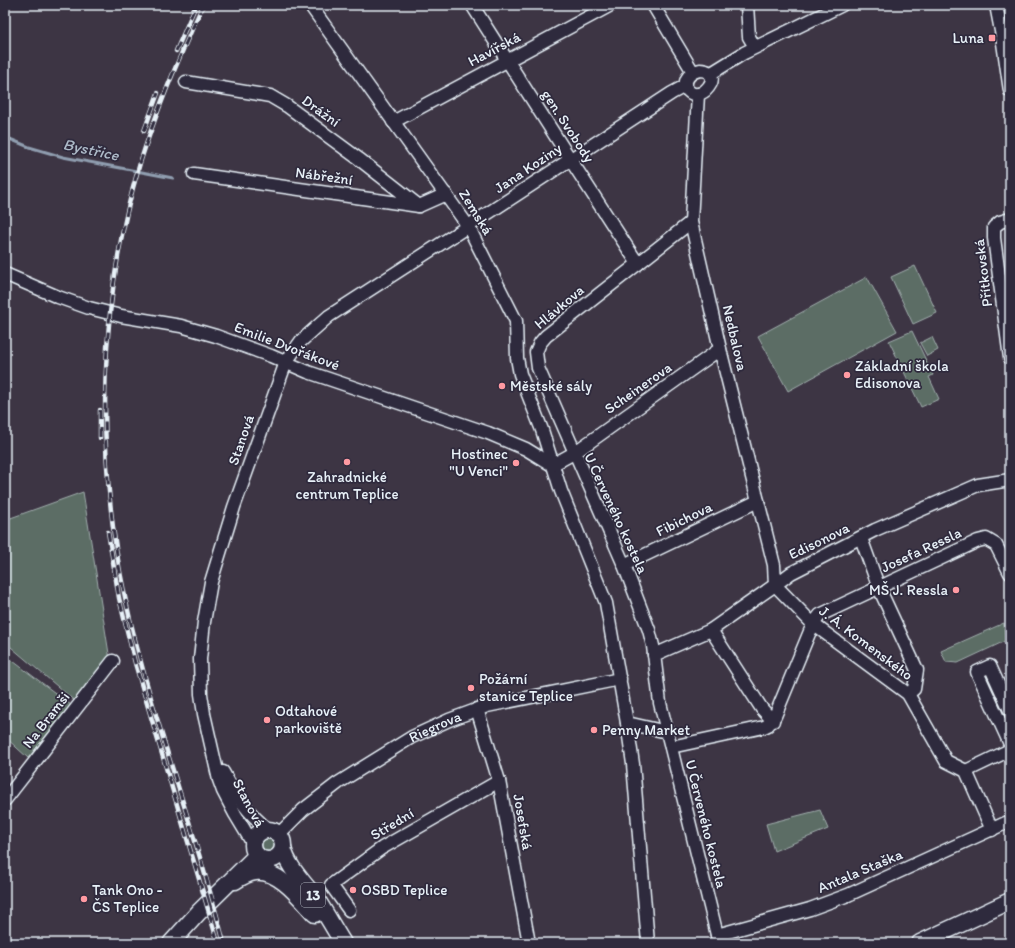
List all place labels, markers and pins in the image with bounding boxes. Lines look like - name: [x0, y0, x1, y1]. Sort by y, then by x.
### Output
- place label: Luna: [952, 29, 985, 47]
- marker: Luna: [987, 33, 997, 43]
- place label: Základní škola Edisonova: [855, 357, 949, 392]
- marker: Základní škola Edisonova: [842, 370, 852, 380]
- place label: Městské sály: [510, 377, 592, 395]
- marker: Městské sály: [497, 381, 507, 391]
- place label: Hostinec "U Venci": [449, 445, 508, 480]
- marker: Zahradnické centrum Teplice: [342, 457, 352, 467]
- marker: Hostinec "U Venci": [511, 458, 521, 468]
- place label: Zahradnické centrum Teplice: [295, 468, 399, 503]
- place label: MŠ J. Ressla: [869, 581, 949, 599]
- marker: MŠ J. Ressla: [951, 585, 961, 595]
- place label: Požární stanice Teplice: [479, 670, 573, 705]
- marker: Požární stanice Teplice: [466, 683, 476, 693]
- place label: Odtahové parkoviště: [275, 702, 342, 737]
- marker: Odtahové parkoviště: [262, 715, 272, 725]
- place label: Penny Market: [602, 721, 691, 739]
- marker: Penny Market: [589, 725, 599, 735]
- place label: Tank Ono - ČS Teplice: [92, 881, 163, 916]
- place label: OSBD Teplice: [361, 881, 447, 899]
- marker: OSBD Teplice: [348, 885, 358, 895]
- marker: Tank Ono - ČS Teplice: [79, 894, 89, 904]

